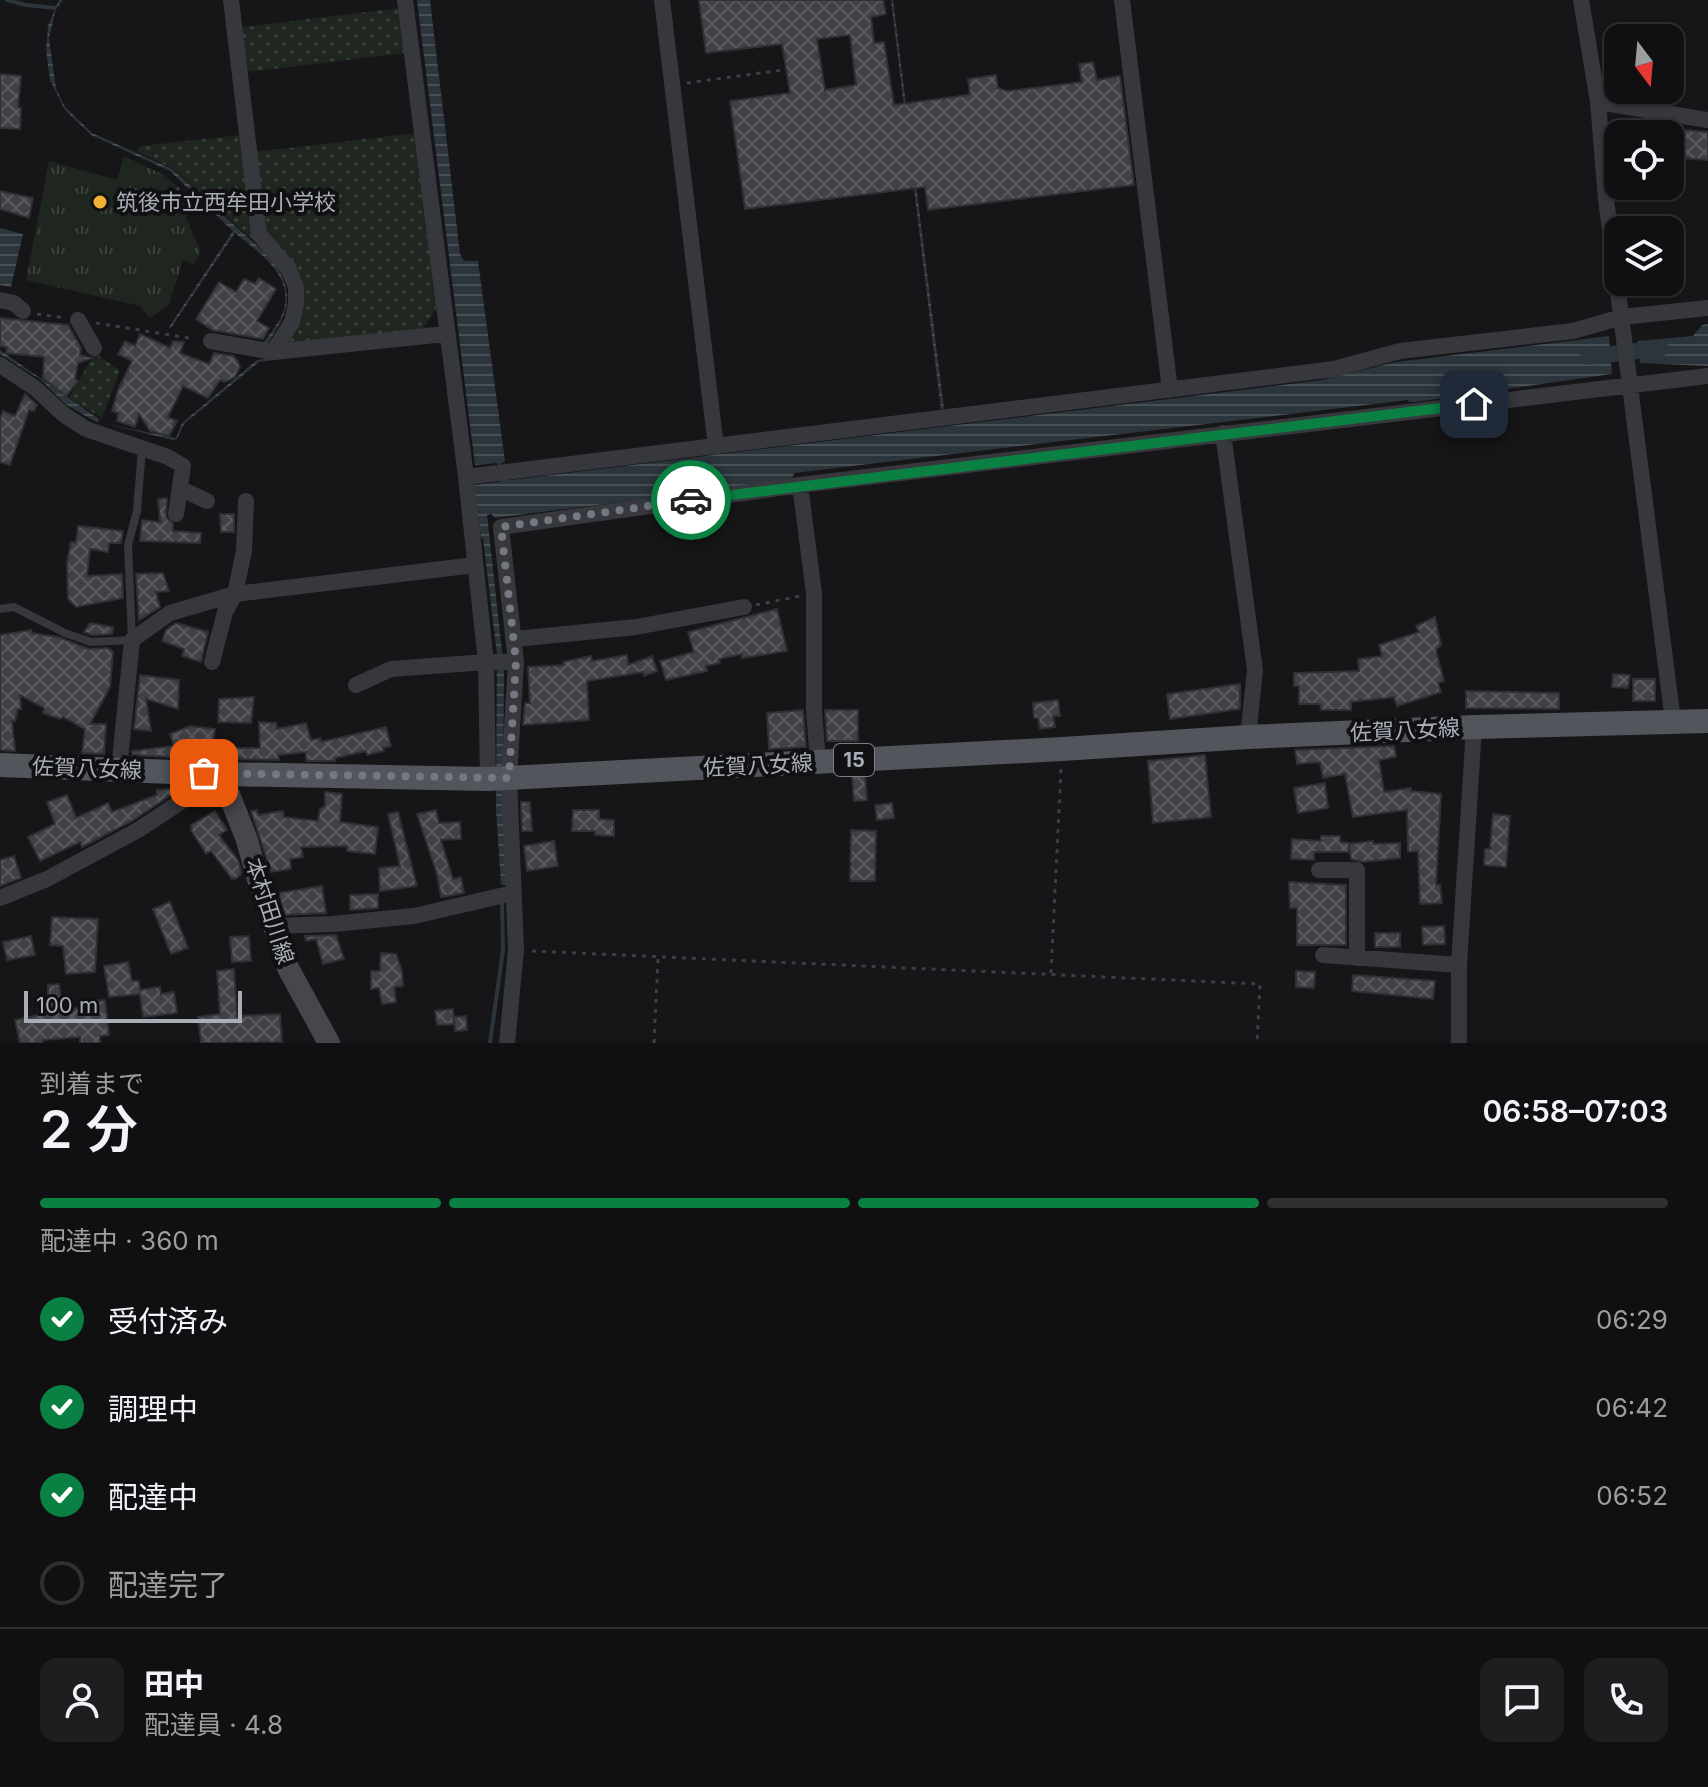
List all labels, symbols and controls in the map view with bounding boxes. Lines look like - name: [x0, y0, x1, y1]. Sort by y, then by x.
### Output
- north arrow: [1604, 24, 1684, 104]
- map controls: [1604, 24, 1684, 296]
- button: locate: [1604, 120, 1684, 200]
- place label: 筑後市立西牟田小学校: [116, 189, 336, 215]
- marker: 筑後市立西牟田小学校: [91, 193, 109, 211]
- button: layers: [1604, 216, 1684, 296]
- pin: [1440, 370, 1508, 438]
- icon: home: [1452, 382, 1496, 426]
- courier: [651, 460, 731, 540]
- icon: car: [669, 478, 713, 522]
- street label: 佐賀八女線: [1349, 714, 1461, 746]
- pin: [170, 739, 238, 807]
- road number: 15: [834, 744, 874, 776]
- street label: 佐賀八女線: [702, 749, 814, 781]
- icon: bag: [182, 751, 226, 795]
- street label: 佐賀八女線: [32, 753, 142, 783]
- street label: 本村田川線: [241, 855, 299, 967]
- scale bar: [24, 987, 242, 1023]
- text: 100 m: [36, 992, 98, 1018]
- text: 到着まで: [40, 1068, 144, 1099]
- text: 06:58–07:03: [1482, 1093, 1668, 1129]
- text: 2 分: [40, 1098, 138, 1161]
- text: 配達中 · 360 m: [40, 1225, 219, 1256]
- icon: check: [40, 1297, 84, 1341]
- text: 受付済み: [108, 1303, 228, 1339]
- text: 06:29: [1596, 1304, 1668, 1335]
- icon: check: [40, 1385, 84, 1429]
- text: 調理中: [108, 1391, 198, 1427]
- text: 06:42: [1595, 1392, 1668, 1423]
- icon: check: [40, 1473, 84, 1517]
- text: 配達中: [108, 1479, 198, 1515]
- text: 06:52: [1596, 1480, 1668, 1511]
- text: 配達完了: [108, 1567, 228, 1603]
- button: person: [40, 1658, 124, 1742]
- button: chat: [1480, 1658, 1564, 1742]
- button: phone: [1584, 1658, 1668, 1742]
- text: 田中: [144, 1666, 204, 1702]
- text: 配達員 · 4.8: [144, 1709, 283, 1740]

